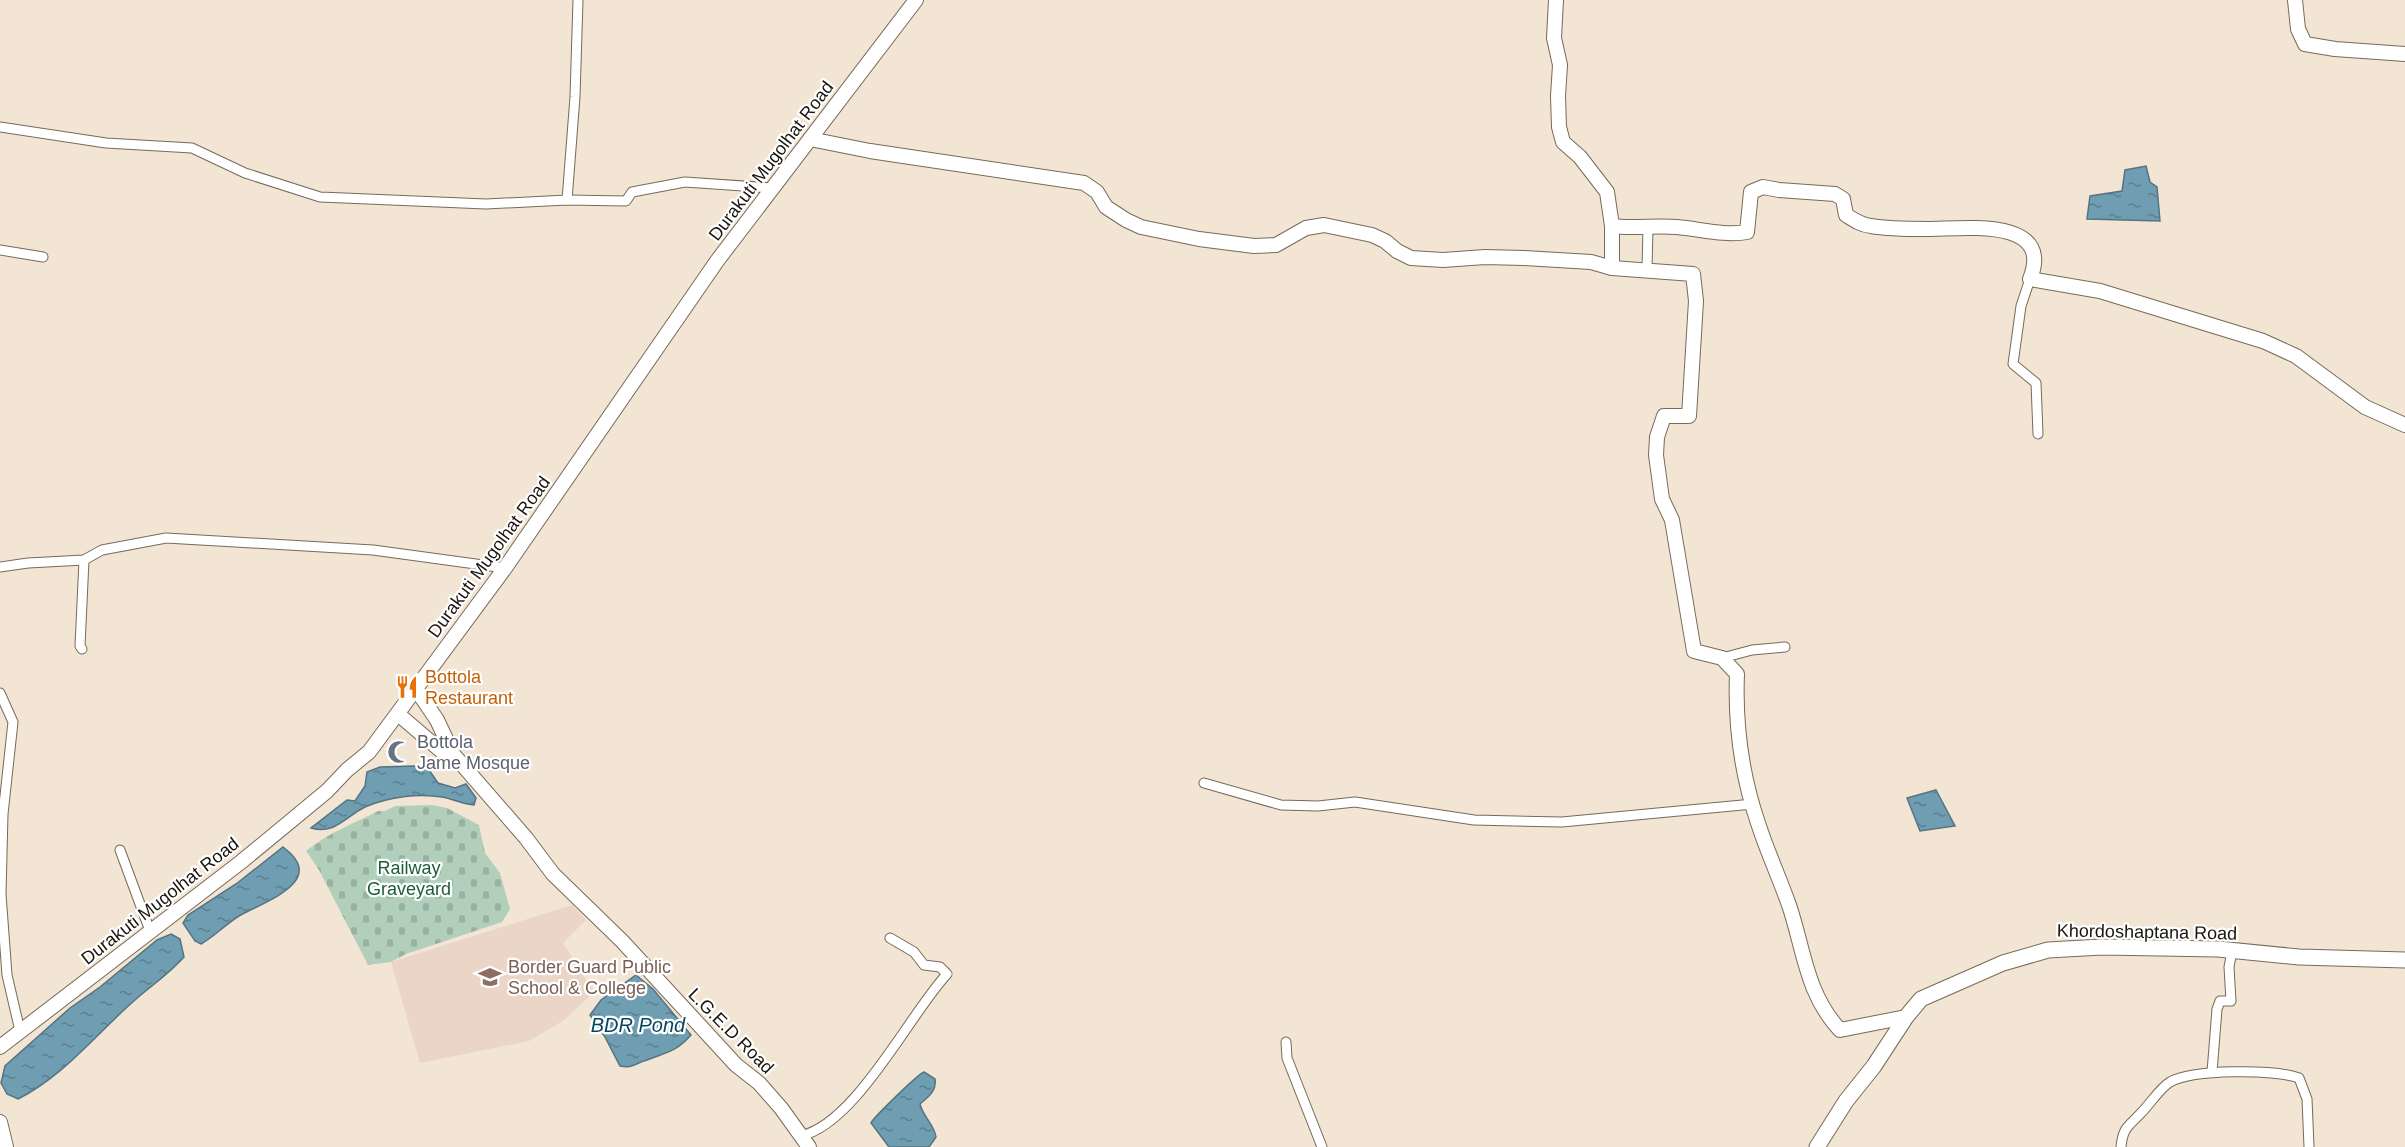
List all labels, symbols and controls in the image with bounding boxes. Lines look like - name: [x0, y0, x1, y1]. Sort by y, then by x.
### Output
- street label: Durakuti Mugolhat Road: [705, 77, 837, 245]
- street label: Durakuti Mugolhat Road: [424, 473, 554, 641]
- place label: Bottola Restaurant: [425, 667, 513, 708]
- restaurant icon: Bottola Restaurant: [394, 674, 420, 700]
- place label: Bottola Jame Mosque: [417, 732, 530, 773]
- mosque icon: Bottola Jame Mosque: [386, 739, 412, 765]
- street label: Durakuti Mugolhat Road: [77, 833, 243, 969]
- park label: Railway Graveyard: [367, 858, 451, 899]
- street label: Khordoshaptana Road: [2057, 920, 2237, 944]
- place label: Border Guard Public School & College: [508, 957, 671, 998]
- school or university icon: Border Guard Public School & College: [477, 964, 503, 990]
- street label: L.G.E.D Road: [684, 984, 778, 1078]
- water label: BDR Pond: [591, 1014, 686, 1036]

